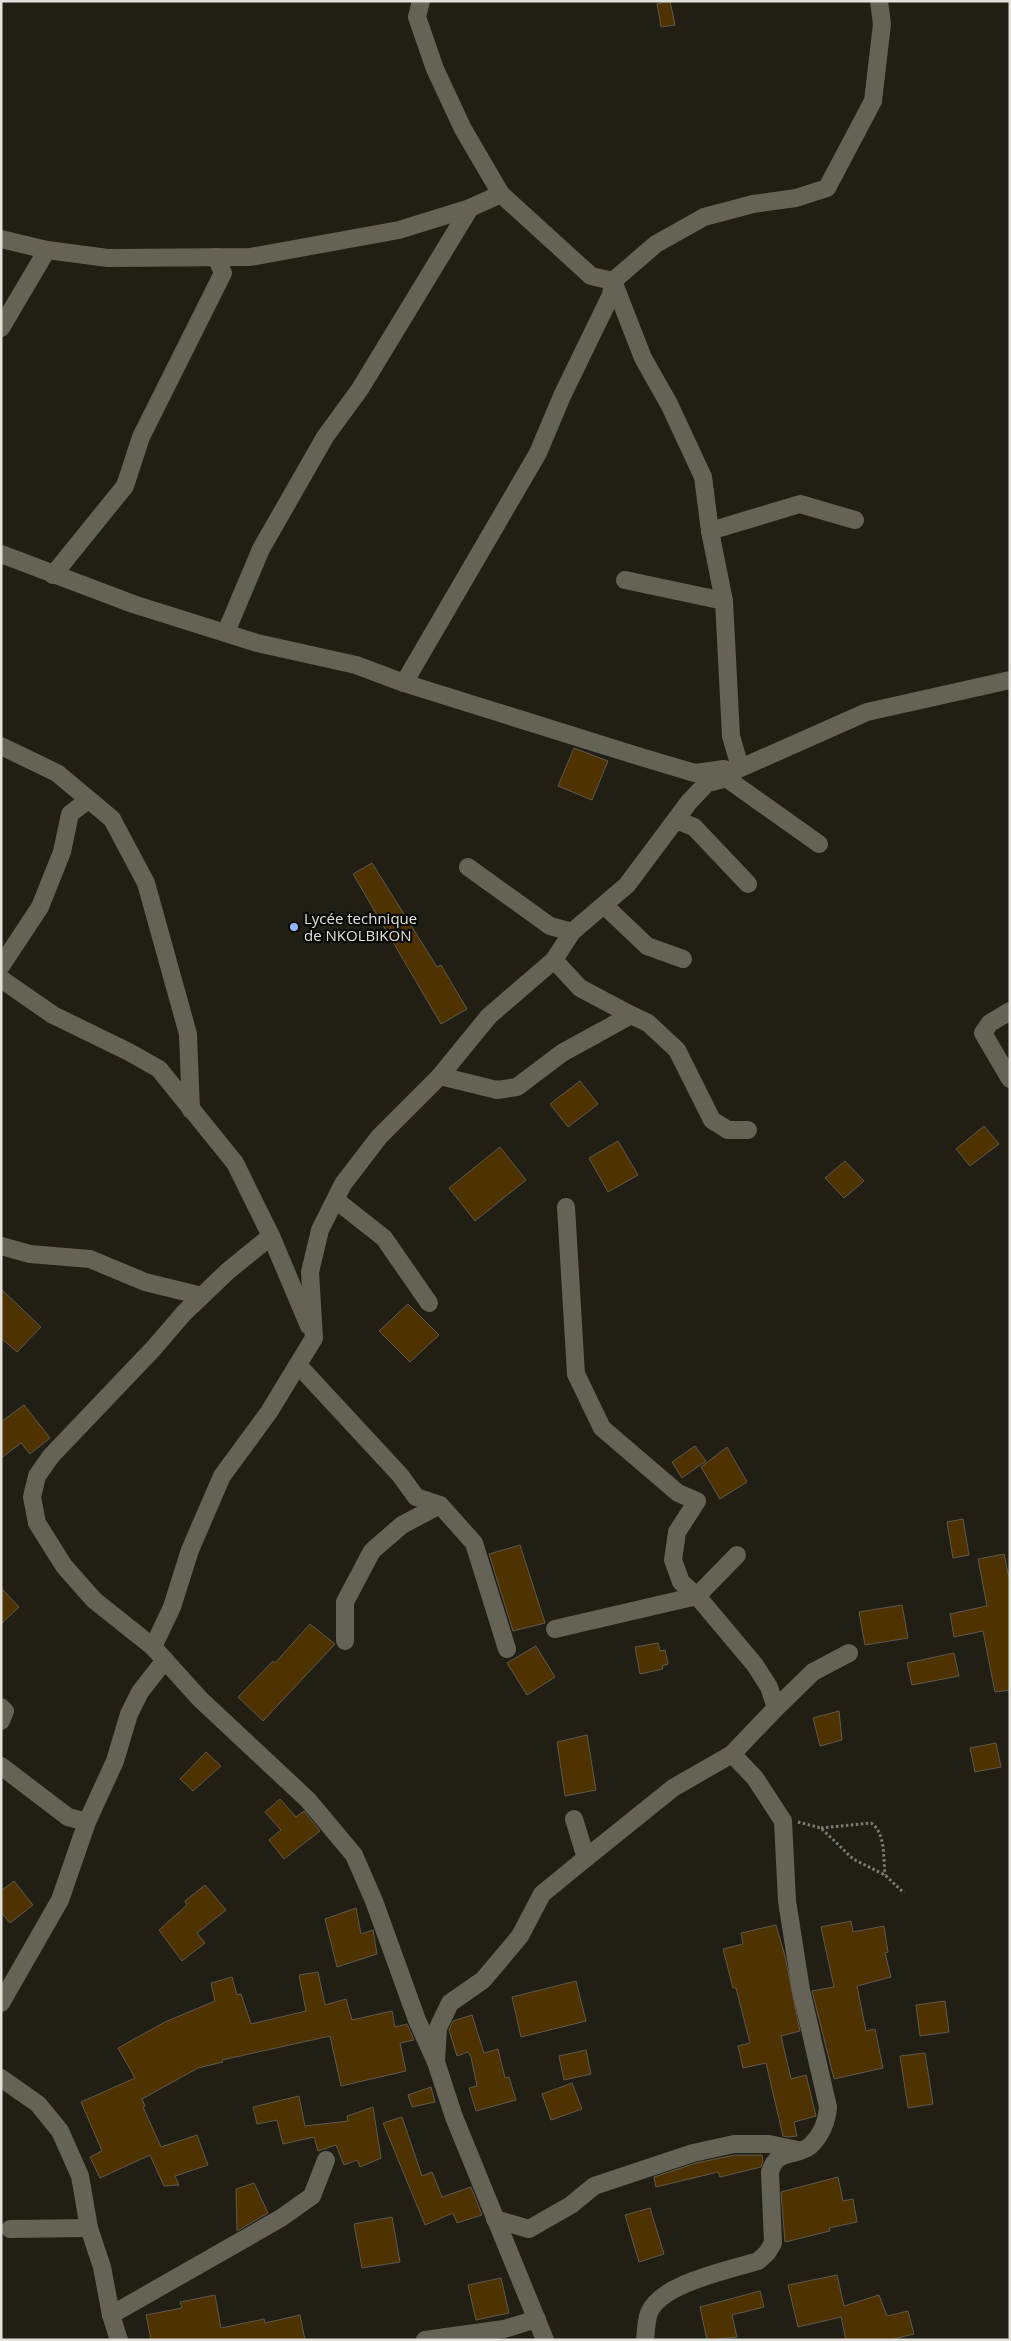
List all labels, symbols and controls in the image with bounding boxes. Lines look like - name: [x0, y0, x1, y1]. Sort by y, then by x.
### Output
- place label: Lycée technique de NKOLBIKON: [304, 908, 417, 945]
- marker: Lycée technique de NKOLBIKON: [288, 921, 300, 933]

